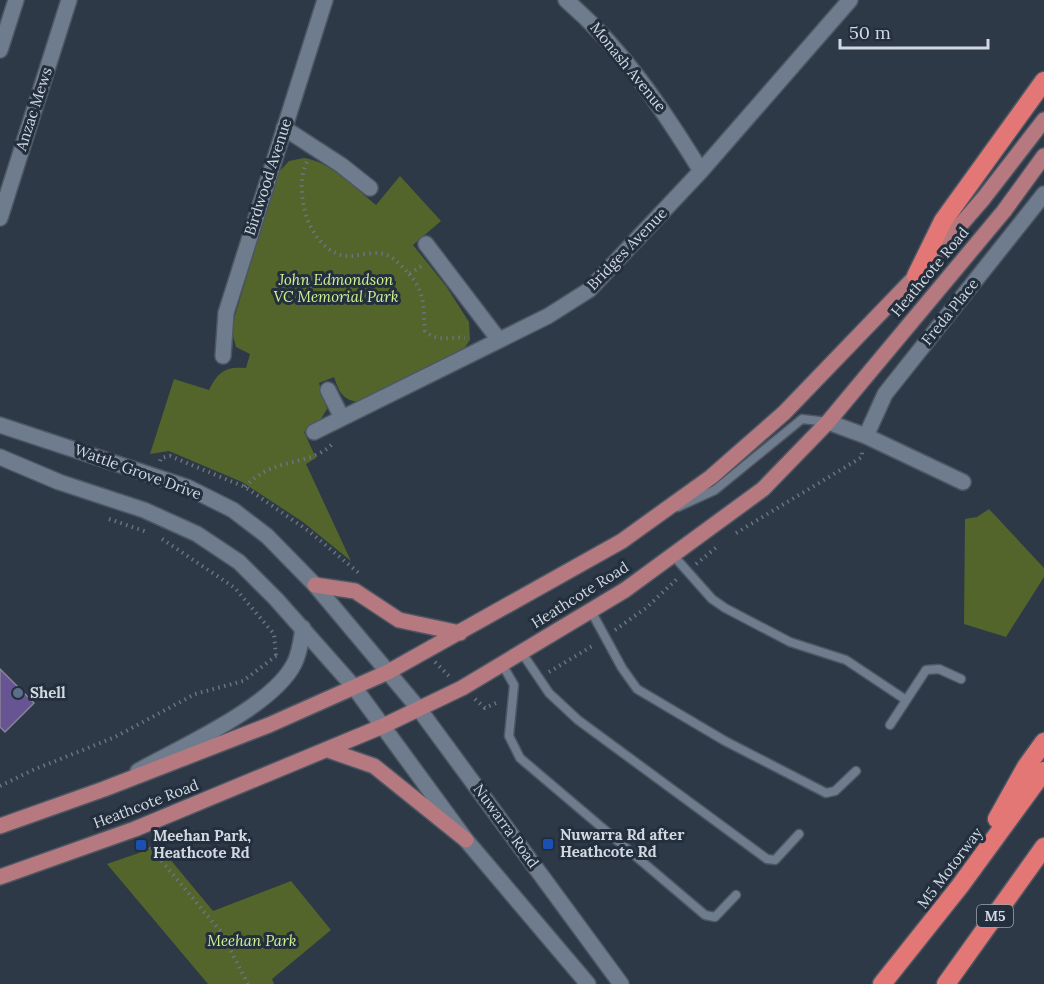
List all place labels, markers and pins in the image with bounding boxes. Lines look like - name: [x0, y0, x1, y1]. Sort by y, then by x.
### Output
- place label: Shell: [30, 683, 66, 702]
- marker: Shell: [11, 686, 25, 700]
- place label: Nuwarra Rd after Heathcote Rd: [560, 825, 685, 861]
- place label: Meehan Park, Heathcote Rd: [153, 826, 251, 862]
- marker: Nuwarra Rd after Heathcote Rd: [541, 837, 555, 851]
- marker: Meehan Park, Heathcote Rd: [134, 838, 148, 852]

